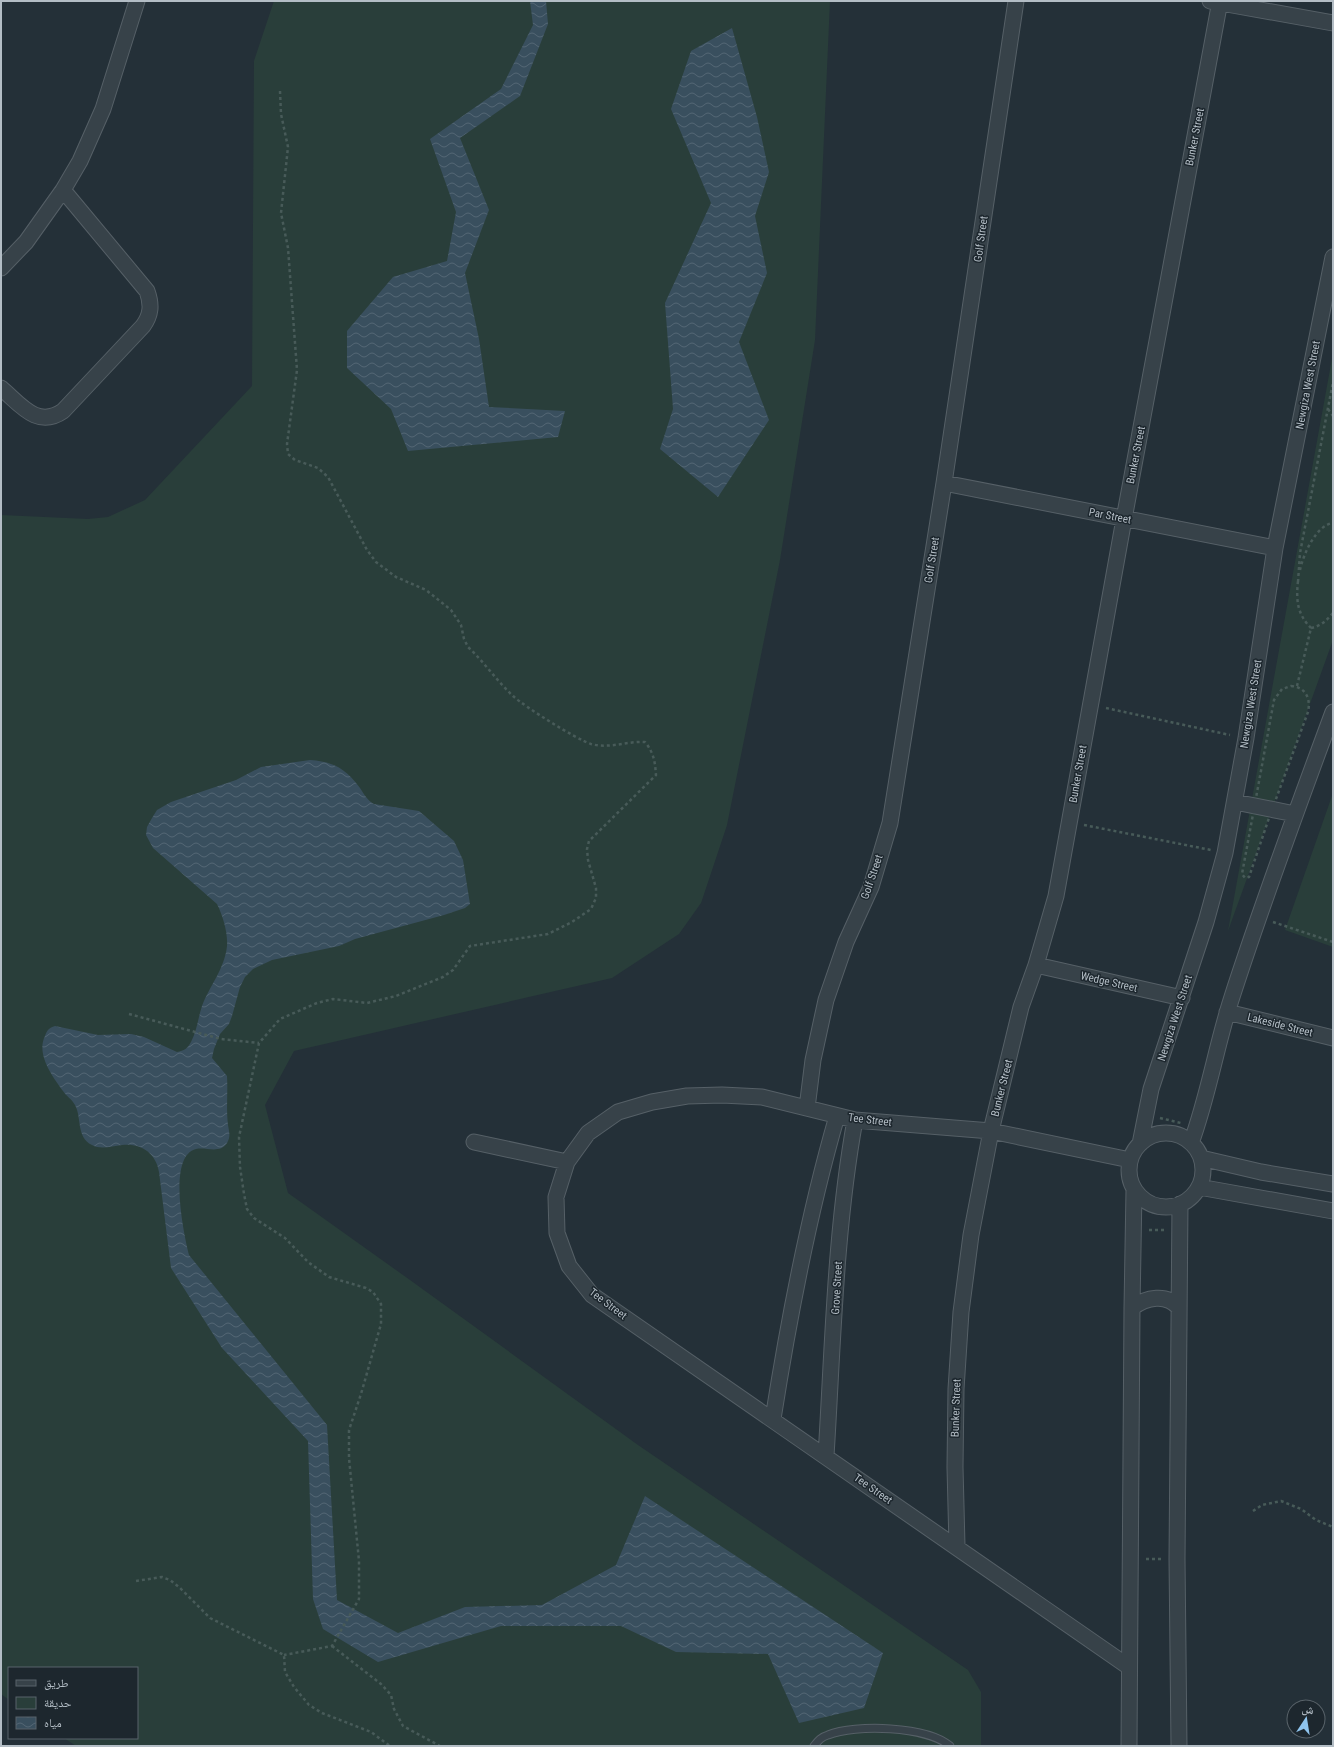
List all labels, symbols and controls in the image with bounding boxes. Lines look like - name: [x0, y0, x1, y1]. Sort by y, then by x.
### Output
- street label: Bunker Street: [1183, 107, 1207, 167]
- street label: Golf Street: [971, 215, 991, 263]
- street label: Newgiza West Street: [1293, 340, 1323, 430]
- street label: Bunker Street: [1124, 425, 1148, 485]
- street label: Par Street: [1088, 506, 1132, 526]
- street label: Golf Street: [922, 536, 942, 584]
- street label: Newgiza West Street: [1238, 659, 1264, 749]
- street label: Bunker Street: [1067, 744, 1089, 804]
- street label: Golf Street: [858, 853, 886, 901]
- street label: Wedge Street: [1079, 969, 1139, 995]
- street label: Newgiza West Street: [1155, 973, 1195, 1063]
- street label: Lakeside Street: [1246, 1011, 1314, 1039]
- street label: Bunker Street: [989, 1058, 1015, 1118]
- street label: Tee Street: [847, 1111, 893, 1129]
- street label: Grove Street: [829, 1261, 845, 1315]
- street label: Tee Street: [587, 1286, 629, 1322]
- street label: Bunker Street: [948, 1379, 964, 1437]
- street label: Tee Street: [851, 1471, 895, 1507]
- legend: [8, 1667, 138, 1739]
- text: طريق: [44, 1676, 69, 1690]
- text: حديقة: [44, 1696, 72, 1710]
- north arrow: [1286, 1699, 1326, 1739]
- text: ش: [1301, 1702, 1315, 1718]
- text: مياه: [44, 1716, 62, 1730]

